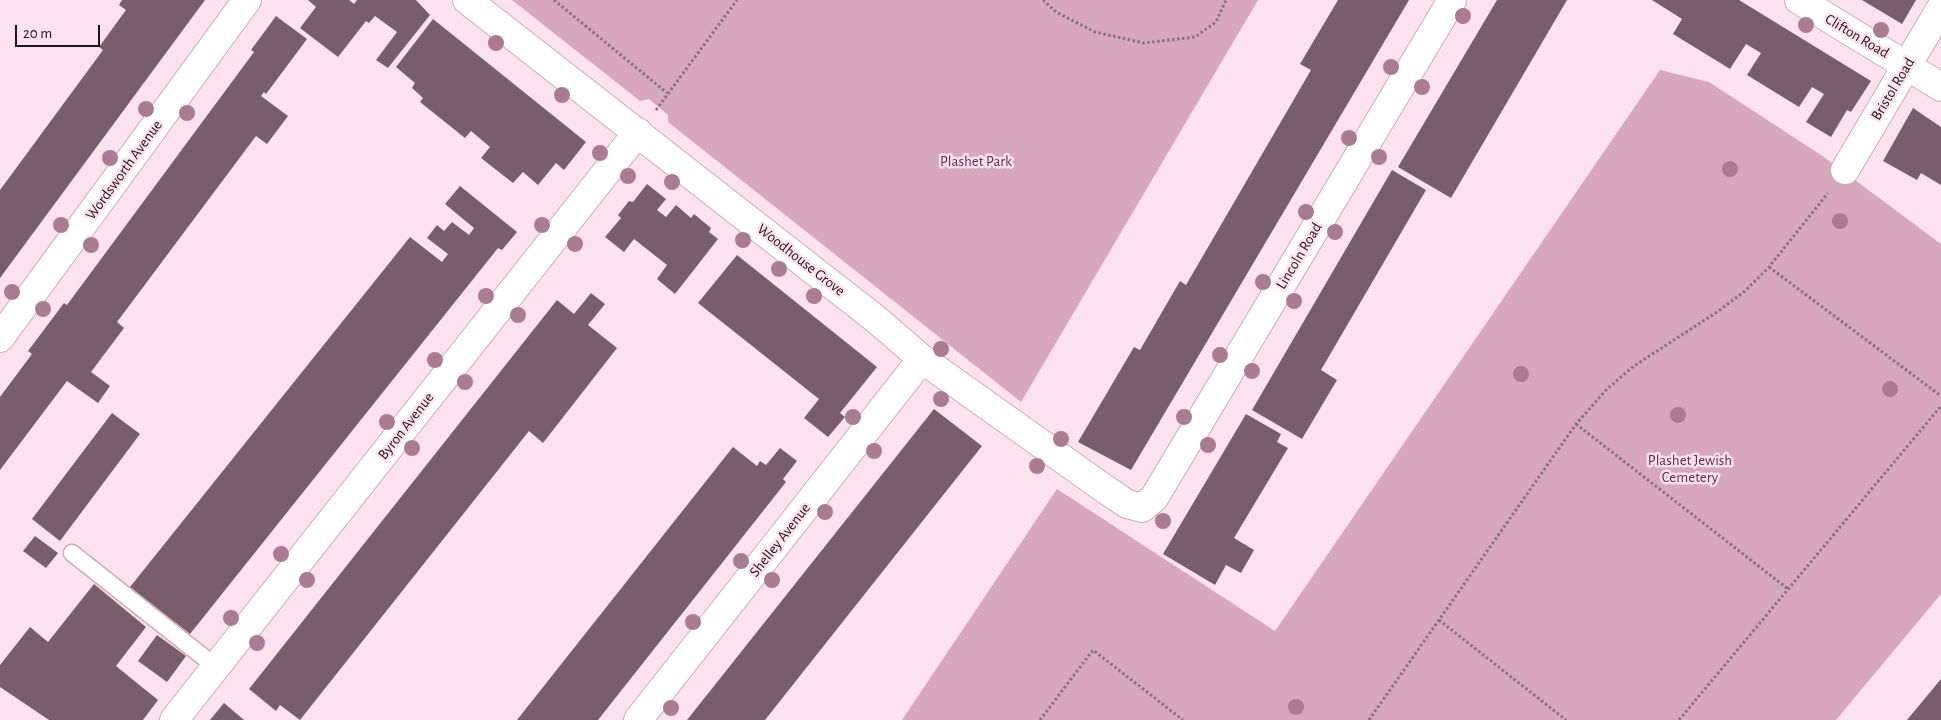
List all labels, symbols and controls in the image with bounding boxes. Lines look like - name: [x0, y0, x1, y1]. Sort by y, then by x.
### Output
- street label: Clifton Road: [1822, 10, 1892, 62]
- scale bar: [18, 15, 102, 47]
- text: 20 m: [23, 26, 52, 41]
- street label: Bristol Road: [1867, 54, 1919, 124]
- street label: Wordsworth Avenue: [82, 117, 166, 223]
- park label: Plashet Park: [940, 152, 1012, 170]
- street label: Lincoln Road: [1272, 219, 1326, 293]
- street label: Woodhouse Grove: [753, 220, 849, 300]
- street label: Byron Avenue: [374, 389, 438, 463]
- park label: Plashet Jewish Cemetery: [1648, 451, 1732, 486]
- street label: Shelley Avenue: [746, 500, 814, 580]

